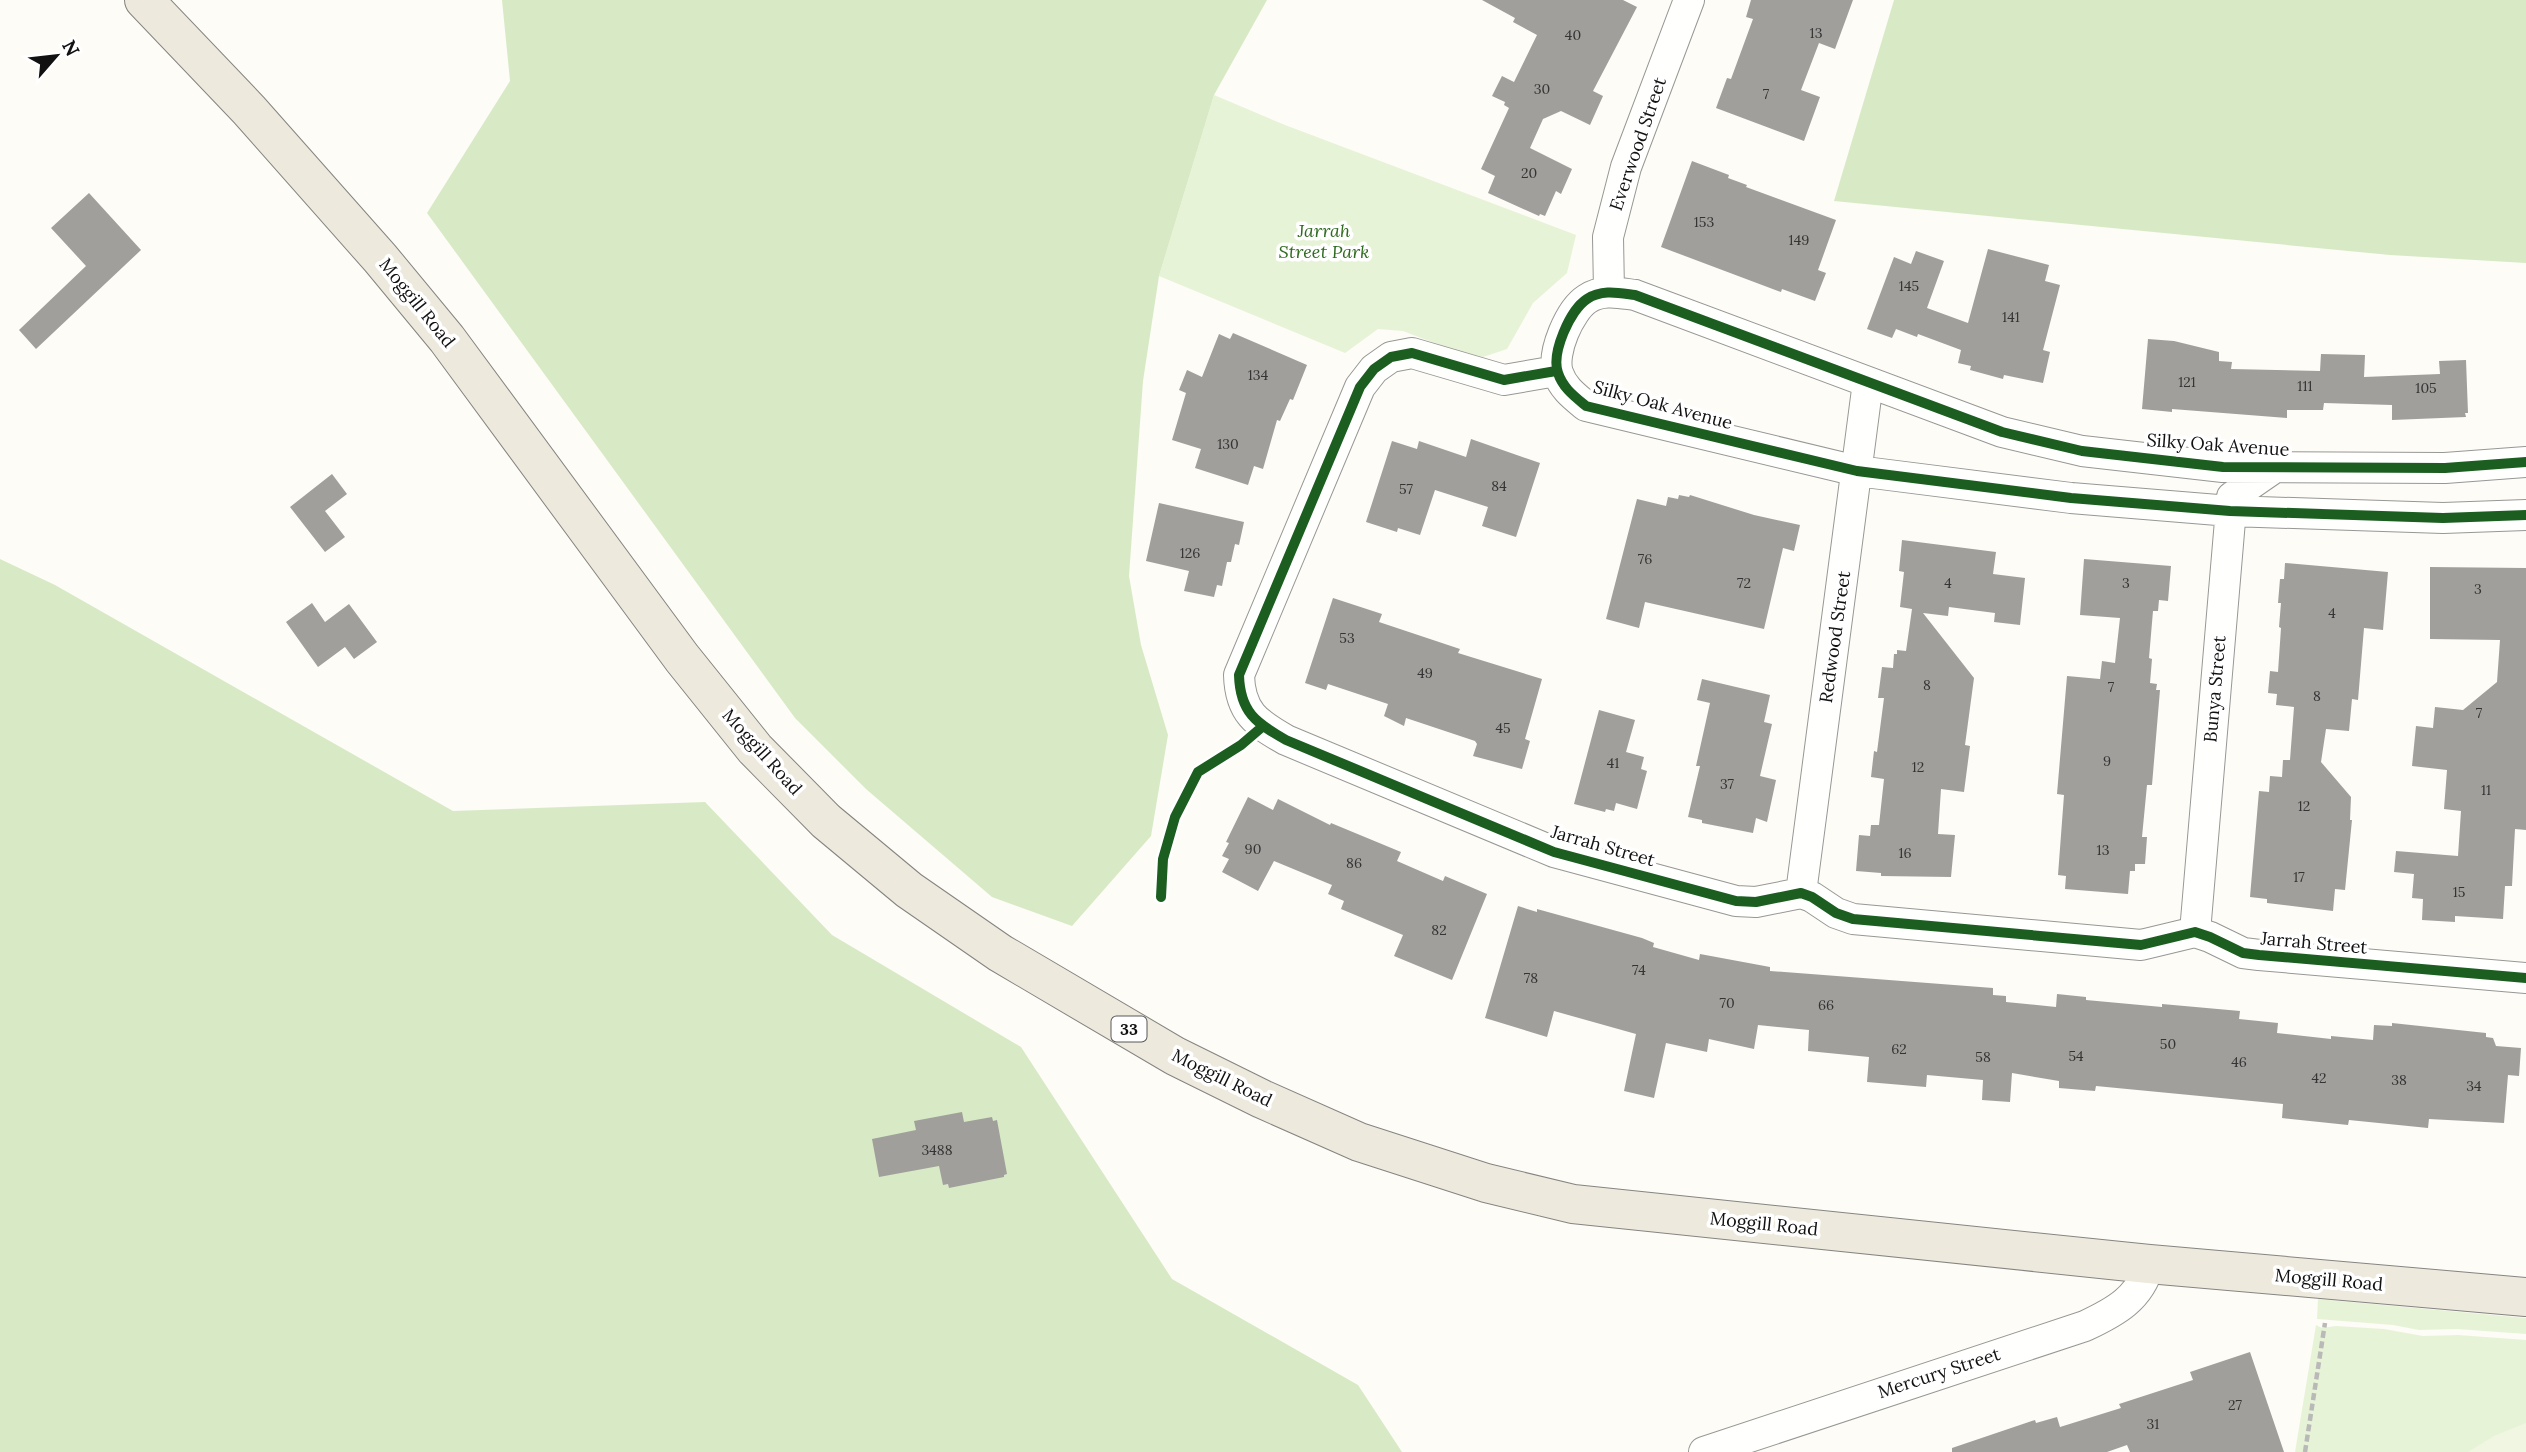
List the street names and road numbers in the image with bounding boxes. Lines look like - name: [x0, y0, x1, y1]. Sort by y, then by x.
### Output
- street label: Everwood Street: [1604, 74, 1671, 214]
- street label: Moggill Road: [374, 253, 461, 352]
- street label: Silky Oak Avenue: [1591, 375, 1735, 434]
- street label: Silky Oak Avenue: [2146, 428, 2290, 461]
- street label: Redwood Street: [1814, 569, 1855, 705]
- street label: Bunya Street: [2198, 635, 2231, 743]
- street label: Moggill Road: [717, 704, 807, 800]
- street label: Jarrah Street: [1548, 819, 1658, 871]
- street label: Jarrah Street: [2259, 926, 2368, 959]
- road number: 33: [1112, 1016, 1146, 1042]
- street label: Moggill Road: [1168, 1043, 1276, 1112]
- street label: Moggill Road: [1709, 1206, 1819, 1241]
- street label: Moggill Road: [2274, 1263, 2384, 1296]
- street label: Mercury Street: [1875, 1342, 2003, 1403]

